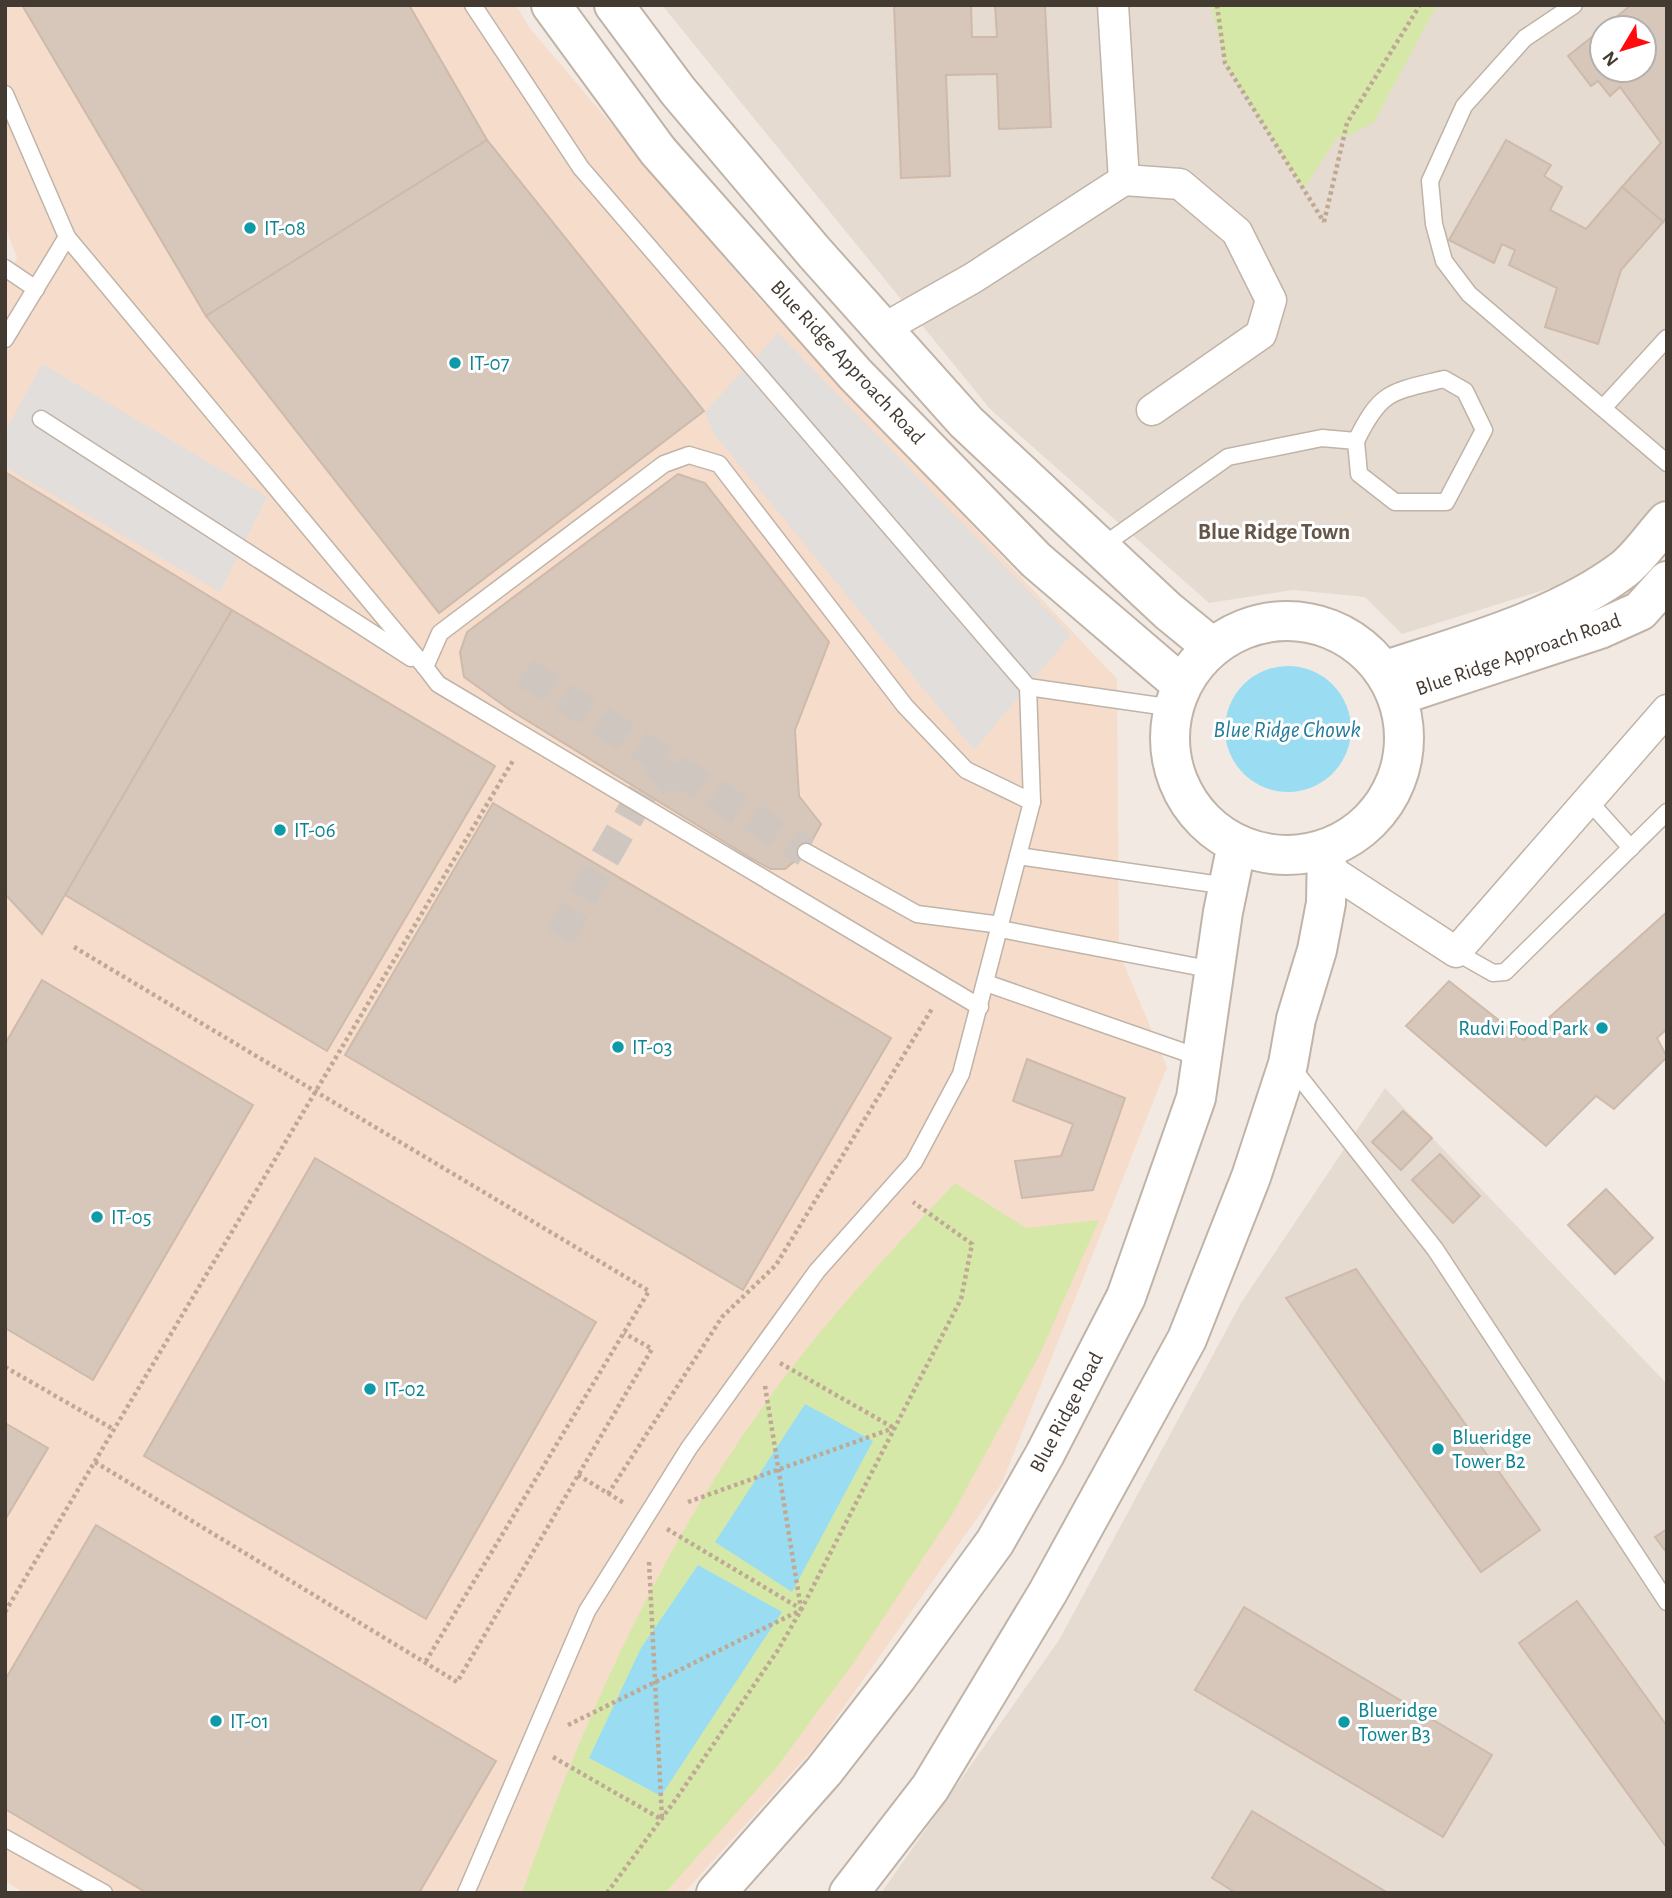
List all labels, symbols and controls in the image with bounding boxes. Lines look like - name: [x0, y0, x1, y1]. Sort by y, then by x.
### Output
- north arrow: [1588, 14, 1658, 84]
- text: N: [1599, 47, 1622, 70]
- place label: IT-08: [264, 218, 306, 239]
- marker: IT-08: [242, 220, 258, 236]
- street label: Blue Ridge Approach Road: [767, 276, 929, 448]
- place label: IT-07: [469, 353, 510, 374]
- marker: IT-07: [447, 355, 463, 371]
- district label: Blue Ridge Town: [1198, 521, 1350, 544]
- street label: Blue Ridge Approach Road: [1413, 609, 1623, 699]
- water label: Blue Ridge Chowk: [1213, 719, 1361, 742]
- place label: IT-06: [294, 820, 336, 841]
- marker: IT-06: [272, 822, 288, 838]
- place label: Rudvi Food Park: [1458, 1018, 1588, 1039]
- marker: Rudvi Food Park: [1594, 1020, 1610, 1036]
- place label: IT-03: [632, 1037, 672, 1058]
- marker: IT-03: [610, 1039, 626, 1055]
- place label: IT-05: [111, 1207, 151, 1228]
- marker: IT-05: [89, 1209, 105, 1225]
- street label: Blue Ridge Road: [1026, 1348, 1107, 1476]
- place label: IT-02: [384, 1379, 425, 1400]
- marker: IT-02: [362, 1381, 378, 1397]
- place label: Blueridge Tower B2: [1452, 1427, 1532, 1472]
- marker: Blueridge Tower B2: [1430, 1441, 1446, 1457]
- place label: Blueridge Tower B3: [1358, 1700, 1438, 1745]
- place label: IT-01: [230, 1711, 269, 1732]
- marker: IT-01: [208, 1713, 224, 1729]
- marker: Blueridge Tower B3: [1336, 1714, 1352, 1730]

